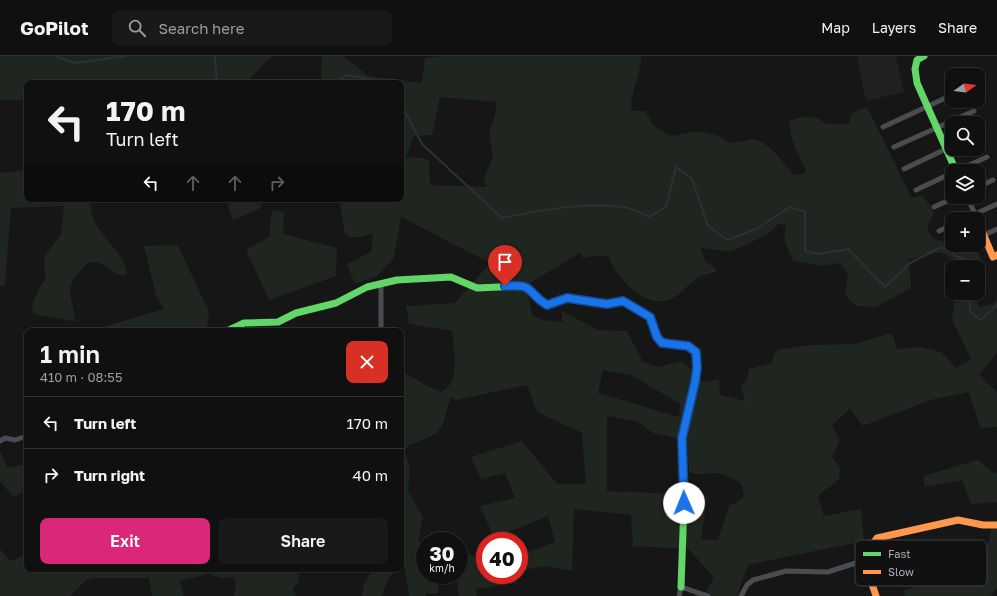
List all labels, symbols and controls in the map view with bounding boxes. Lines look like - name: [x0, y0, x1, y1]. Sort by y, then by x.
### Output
- search box: [112, 10, 392, 46]
- text: GoPilot: [20, 16, 88, 39]
- icon: search: [126, 17, 148, 39]
- text: Search here: [158, 19, 244, 37]
- text: Map: [821, 19, 850, 36]
- text: Layers: [872, 19, 916, 36]
- text: Share: [938, 19, 977, 36]
- north arrow: [945, 68, 985, 108]
- map controls: [945, 68, 985, 300]
- text: 170 m: [106, 94, 185, 127]
- icon: left: [40, 96, 92, 148]
- button: search: [945, 116, 985, 156]
- text: Turn left: [106, 128, 179, 150]
- button: layers: [945, 164, 985, 204]
- icon: left: [140, 172, 162, 194]
- icon: ahead: [182, 172, 204, 194]
- icon: ahead: [224, 172, 246, 194]
- icon: right: [266, 172, 288, 194]
- button: +: [945, 212, 985, 252]
- pin: [488, 245, 522, 286]
- icon: arrive: [494, 251, 516, 273]
- button: −: [945, 260, 985, 300]
- text: 1 min: [40, 339, 100, 368]
- button: close: [346, 341, 388, 383]
- text: 410 m · 08:55: [40, 369, 122, 385]
- icon: left: [40, 412, 62, 434]
- text: Turn left: [74, 414, 136, 432]
- text: 170 m: [346, 414, 388, 432]
- icon: right: [40, 464, 62, 486]
- text: Turn right: [74, 466, 145, 484]
- text: 40 m: [353, 466, 388, 484]
- position arrow: [663, 482, 705, 524]
- button: Exit: [40, 518, 210, 564]
- button: Share: [218, 518, 388, 564]
- speed limit sign: 40: [476, 532, 528, 584]
- legend: [855, 540, 987, 586]
- text: 30: [429, 541, 455, 565]
- text: Fast: [888, 547, 911, 560]
- text: km/h: [429, 562, 455, 574]
- text: Slow: [888, 565, 914, 578]

